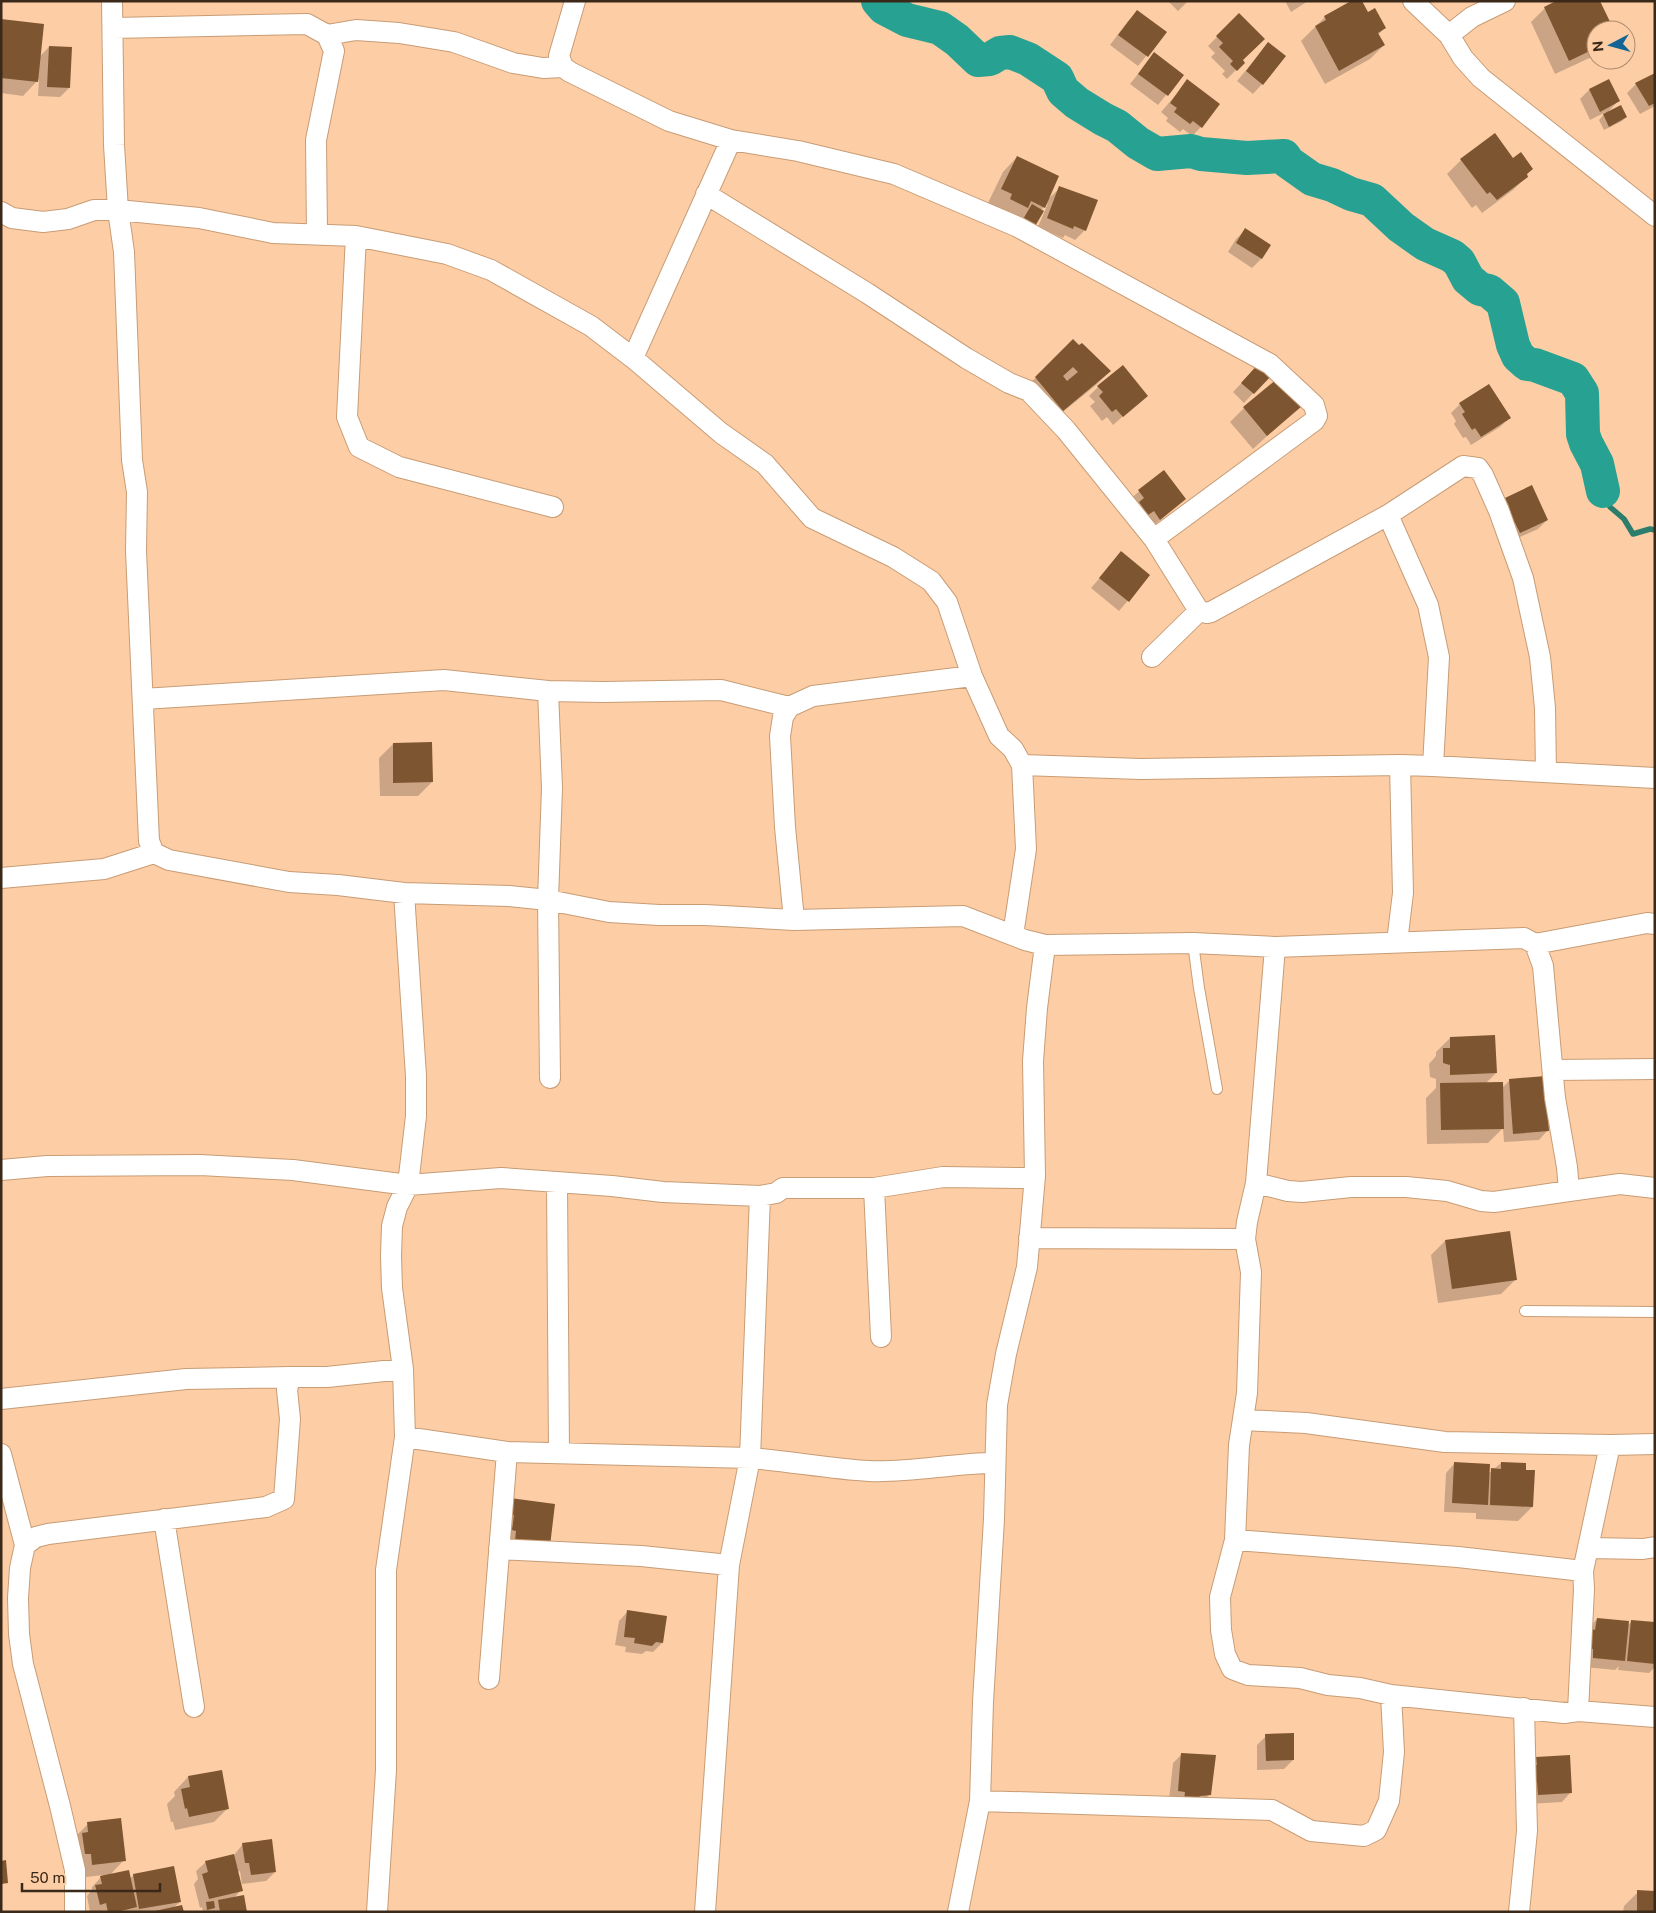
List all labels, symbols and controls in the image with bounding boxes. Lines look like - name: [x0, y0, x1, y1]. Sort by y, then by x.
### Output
- north arrow: [1586, 20, 1636, 70]
- text: N: [1590, 40, 1607, 53]
- scale bar: [22, 1860, 160, 1892]
- text: 50 m: [30, 1869, 65, 1886]

